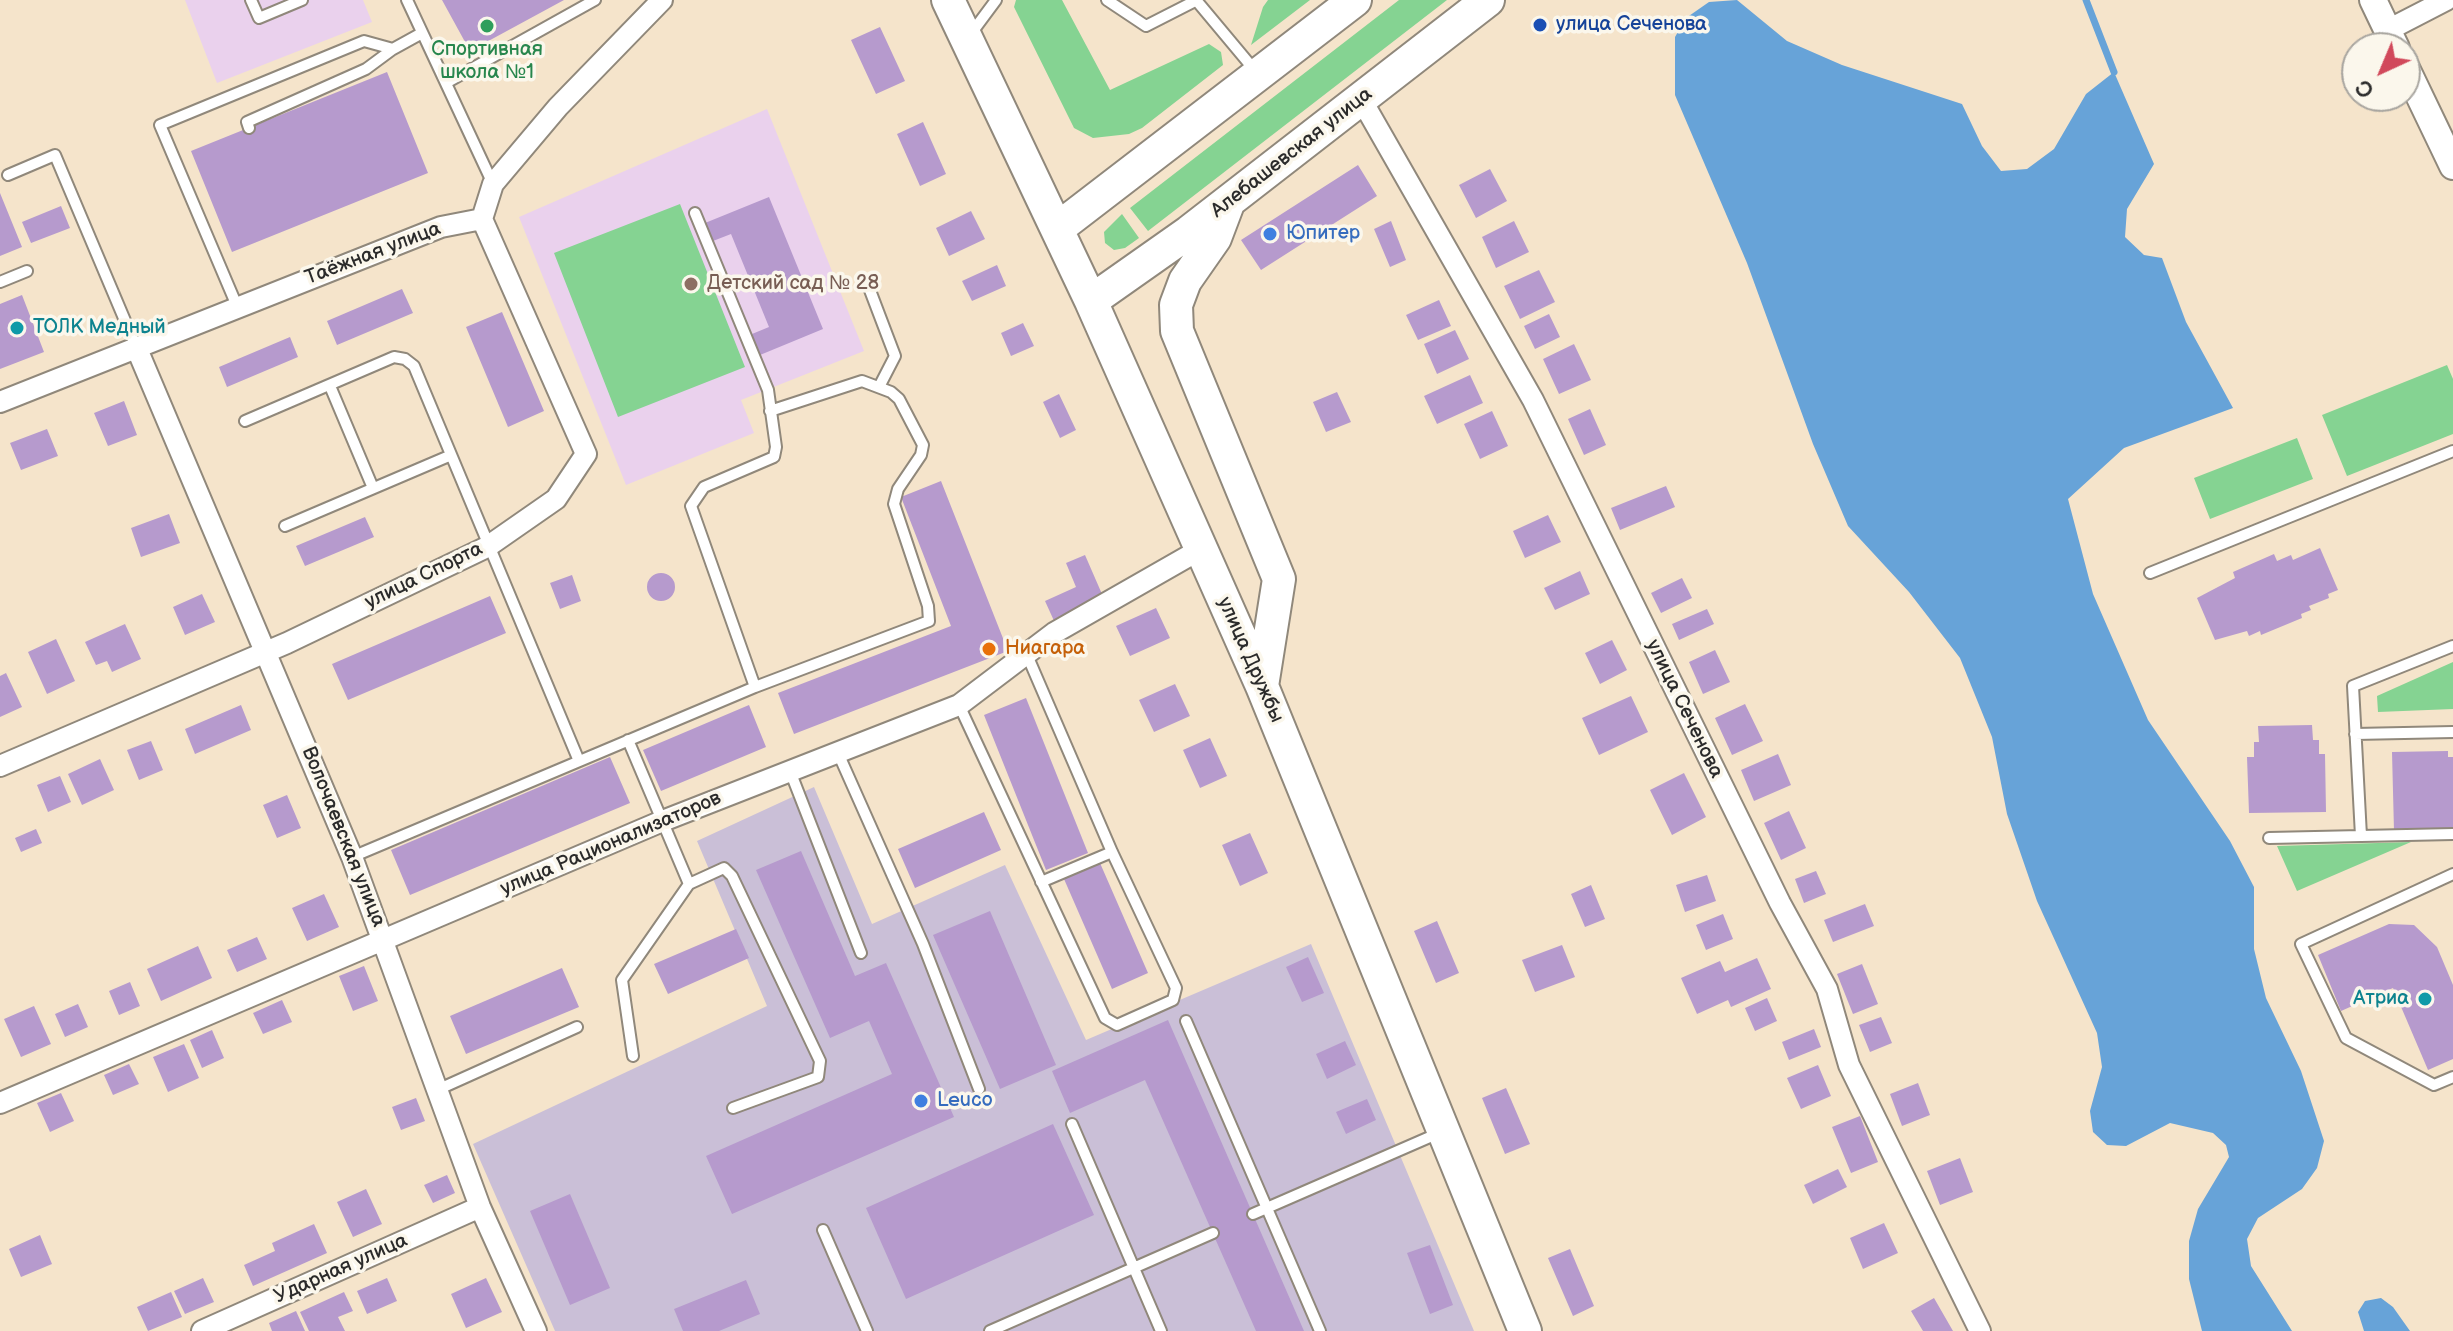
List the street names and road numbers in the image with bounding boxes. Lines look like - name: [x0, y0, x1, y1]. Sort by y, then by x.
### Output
- street label: Алебашевская улица: [1207, 83, 1377, 223]
- street label: Таёжная улица: [302, 217, 444, 291]
- street label: улица Спорта: [361, 537, 487, 615]
- street label: улица Дружбы: [1212, 594, 1288, 726]
- street label: улица Сеченова: [1640, 636, 1728, 782]
- street label: Волочаевская улица: [296, 743, 390, 931]
- street label: улица Рационализаторов: [497, 787, 725, 901]
- street label: Ударная улица: [271, 1229, 411, 1309]

